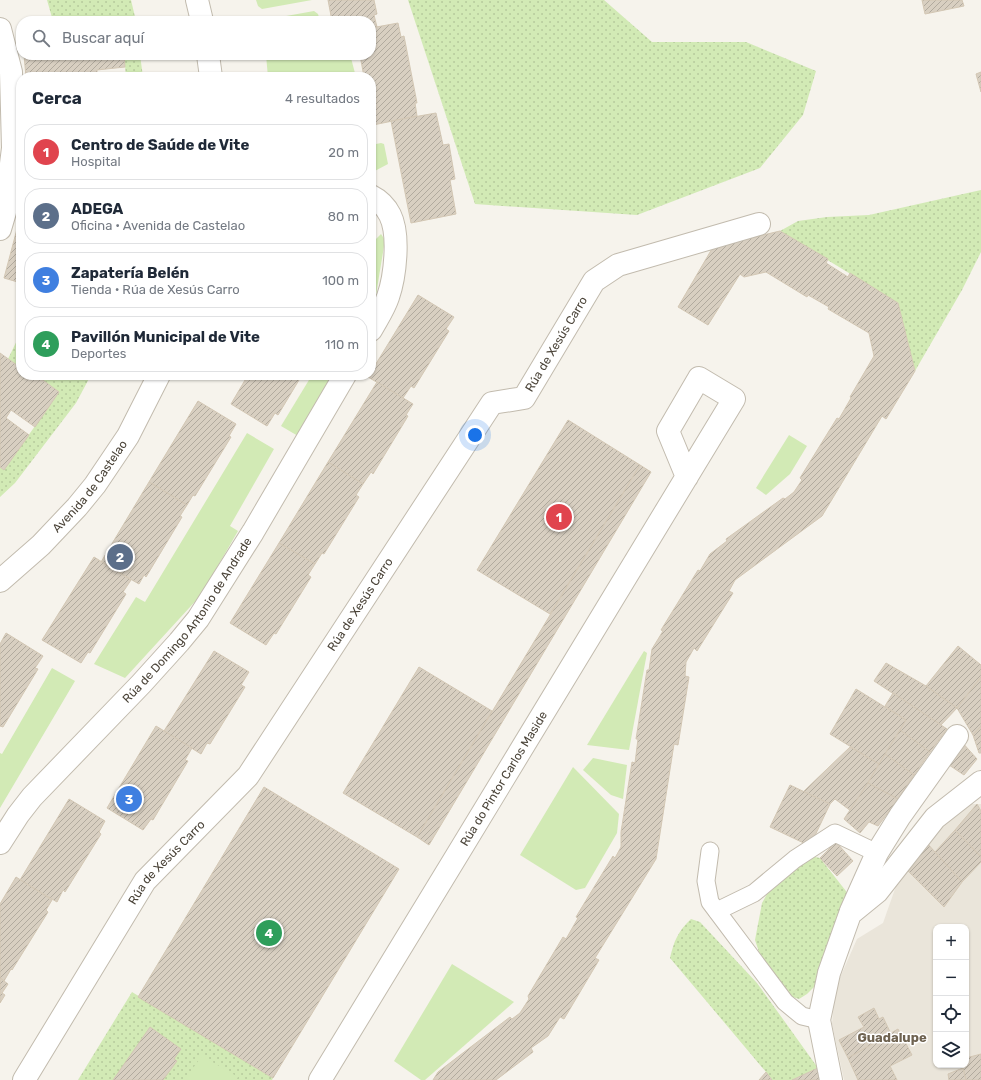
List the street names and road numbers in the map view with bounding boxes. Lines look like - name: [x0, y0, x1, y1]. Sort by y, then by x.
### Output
- street label: Rúa de Xesús Carro: [522, 294, 590, 394]
- street label: Avenida de Castelao: [50, 438, 130, 535]
- street label: Rúa de Domingo Antonio de Andrade: [120, 535, 255, 706]
- street label: Rúa de Xesús Carro: [325, 555, 396, 654]
- street label: Rúa do Pintor Carlos Maside: [457, 708, 550, 849]
- street label: Rúa de Xesús Carro: [125, 817, 208, 907]

